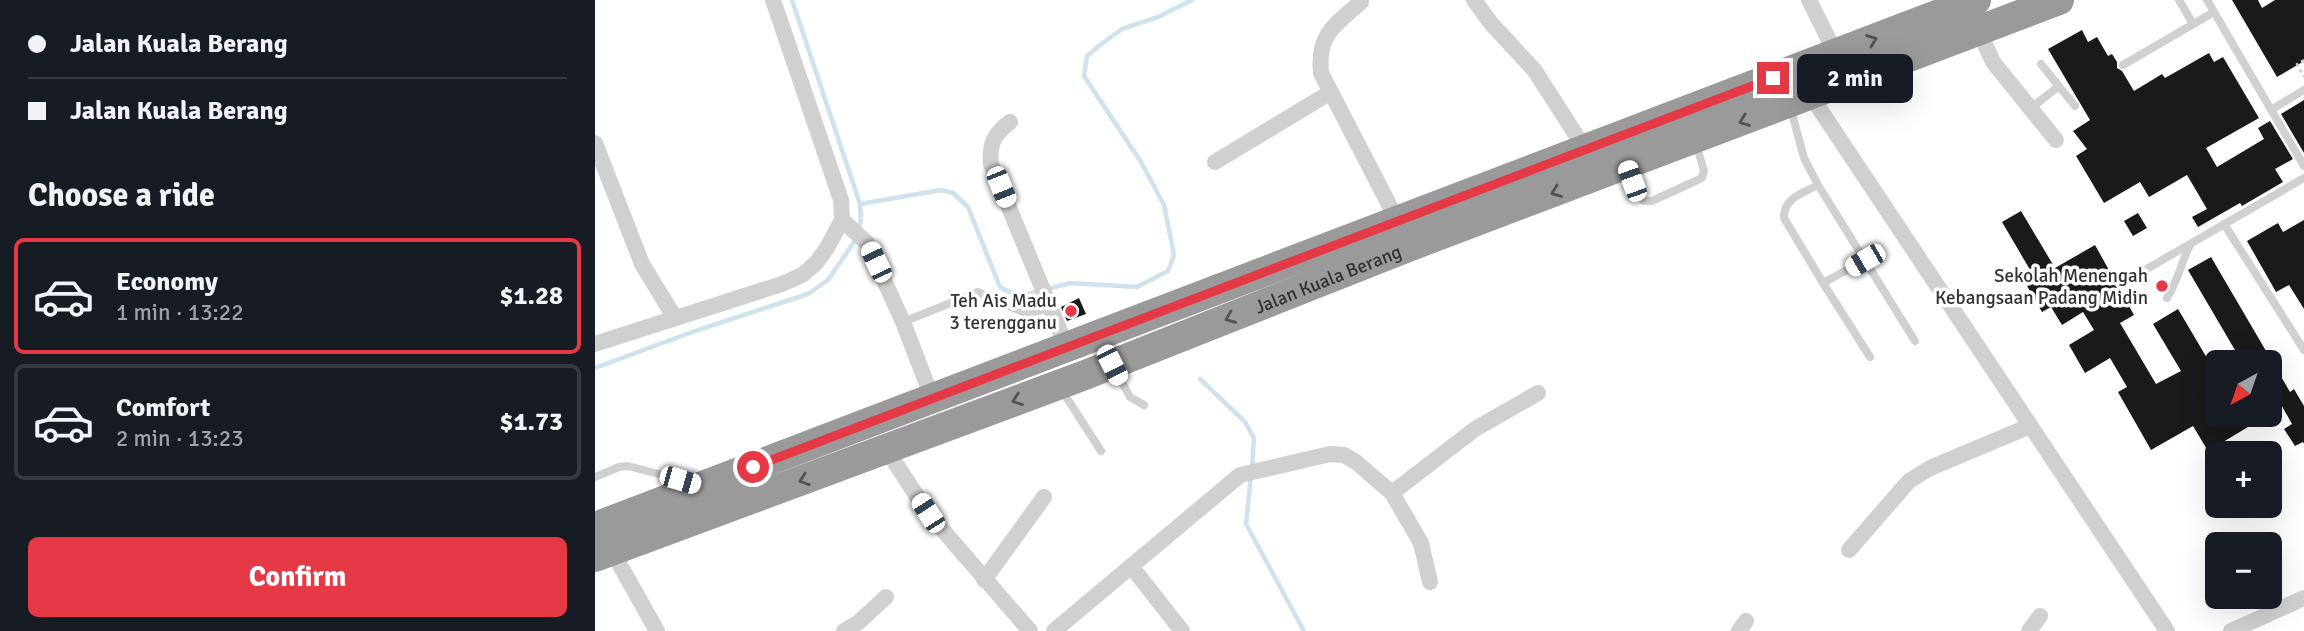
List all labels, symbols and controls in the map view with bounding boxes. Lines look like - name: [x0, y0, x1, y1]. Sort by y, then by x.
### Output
- text: Jalan Kuala Berang: [70, 28, 288, 60]
- one-way arrow: [1865, 34, 1878, 48]
- callout: 2 min: [1797, 54, 1913, 102]
- route end: [1757, 62, 1789, 94]
- text: 2 min: [1827, 64, 1883, 93]
- text: Jalan Kuala Berang: [70, 95, 288, 127]
- one-way arrow: [1738, 113, 1750, 127]
- car: [1615, 158, 1650, 204]
- car: [984, 164, 1019, 210]
- text: Choose a ride: [28, 176, 215, 215]
- one-way arrow: [1550, 183, 1562, 197]
- car: [858, 239, 895, 285]
- street label: Jalan Kuala Berang: [1251, 240, 1405, 320]
- car: [1842, 240, 1889, 280]
- place label: Sekolah Menengah Kebangsaan Padang Midin: [1935, 264, 2148, 310]
- icon: car: [32, 265, 95, 328]
- text: Economy: [116, 266, 218, 298]
- marker: Sekolah Menengah Kebangsaan Padang Midin: [2154, 278, 2170, 294]
- text: $1.28: [499, 280, 563, 312]
- place label: Teh Ais Madu 3 terengganu: [950, 289, 1057, 335]
- text: 1 min · 13:22: [116, 298, 244, 327]
- marker: Teh Ais Madu 3 terengganu: [1063, 303, 1079, 319]
- one-way arrow: [1224, 309, 1236, 323]
- car: [1094, 342, 1131, 388]
- north arrow: [2205, 350, 2282, 427]
- map controls: [2205, 350, 2282, 609]
- icon: car: [32, 391, 95, 454]
- text: Comfort: [116, 392, 210, 424]
- one-way arrow: [1012, 392, 1024, 406]
- text: $1.73: [499, 406, 563, 438]
- text: 2 min · 13:23: [116, 424, 244, 453]
- button: +: [2205, 441, 2282, 518]
- route start: [737, 451, 769, 483]
- car: [657, 464, 704, 496]
- one-way arrow: [799, 471, 811, 485]
- car: [908, 490, 949, 536]
- button: −: [2205, 532, 2282, 609]
- button: Confirm: [28, 537, 567, 617]

